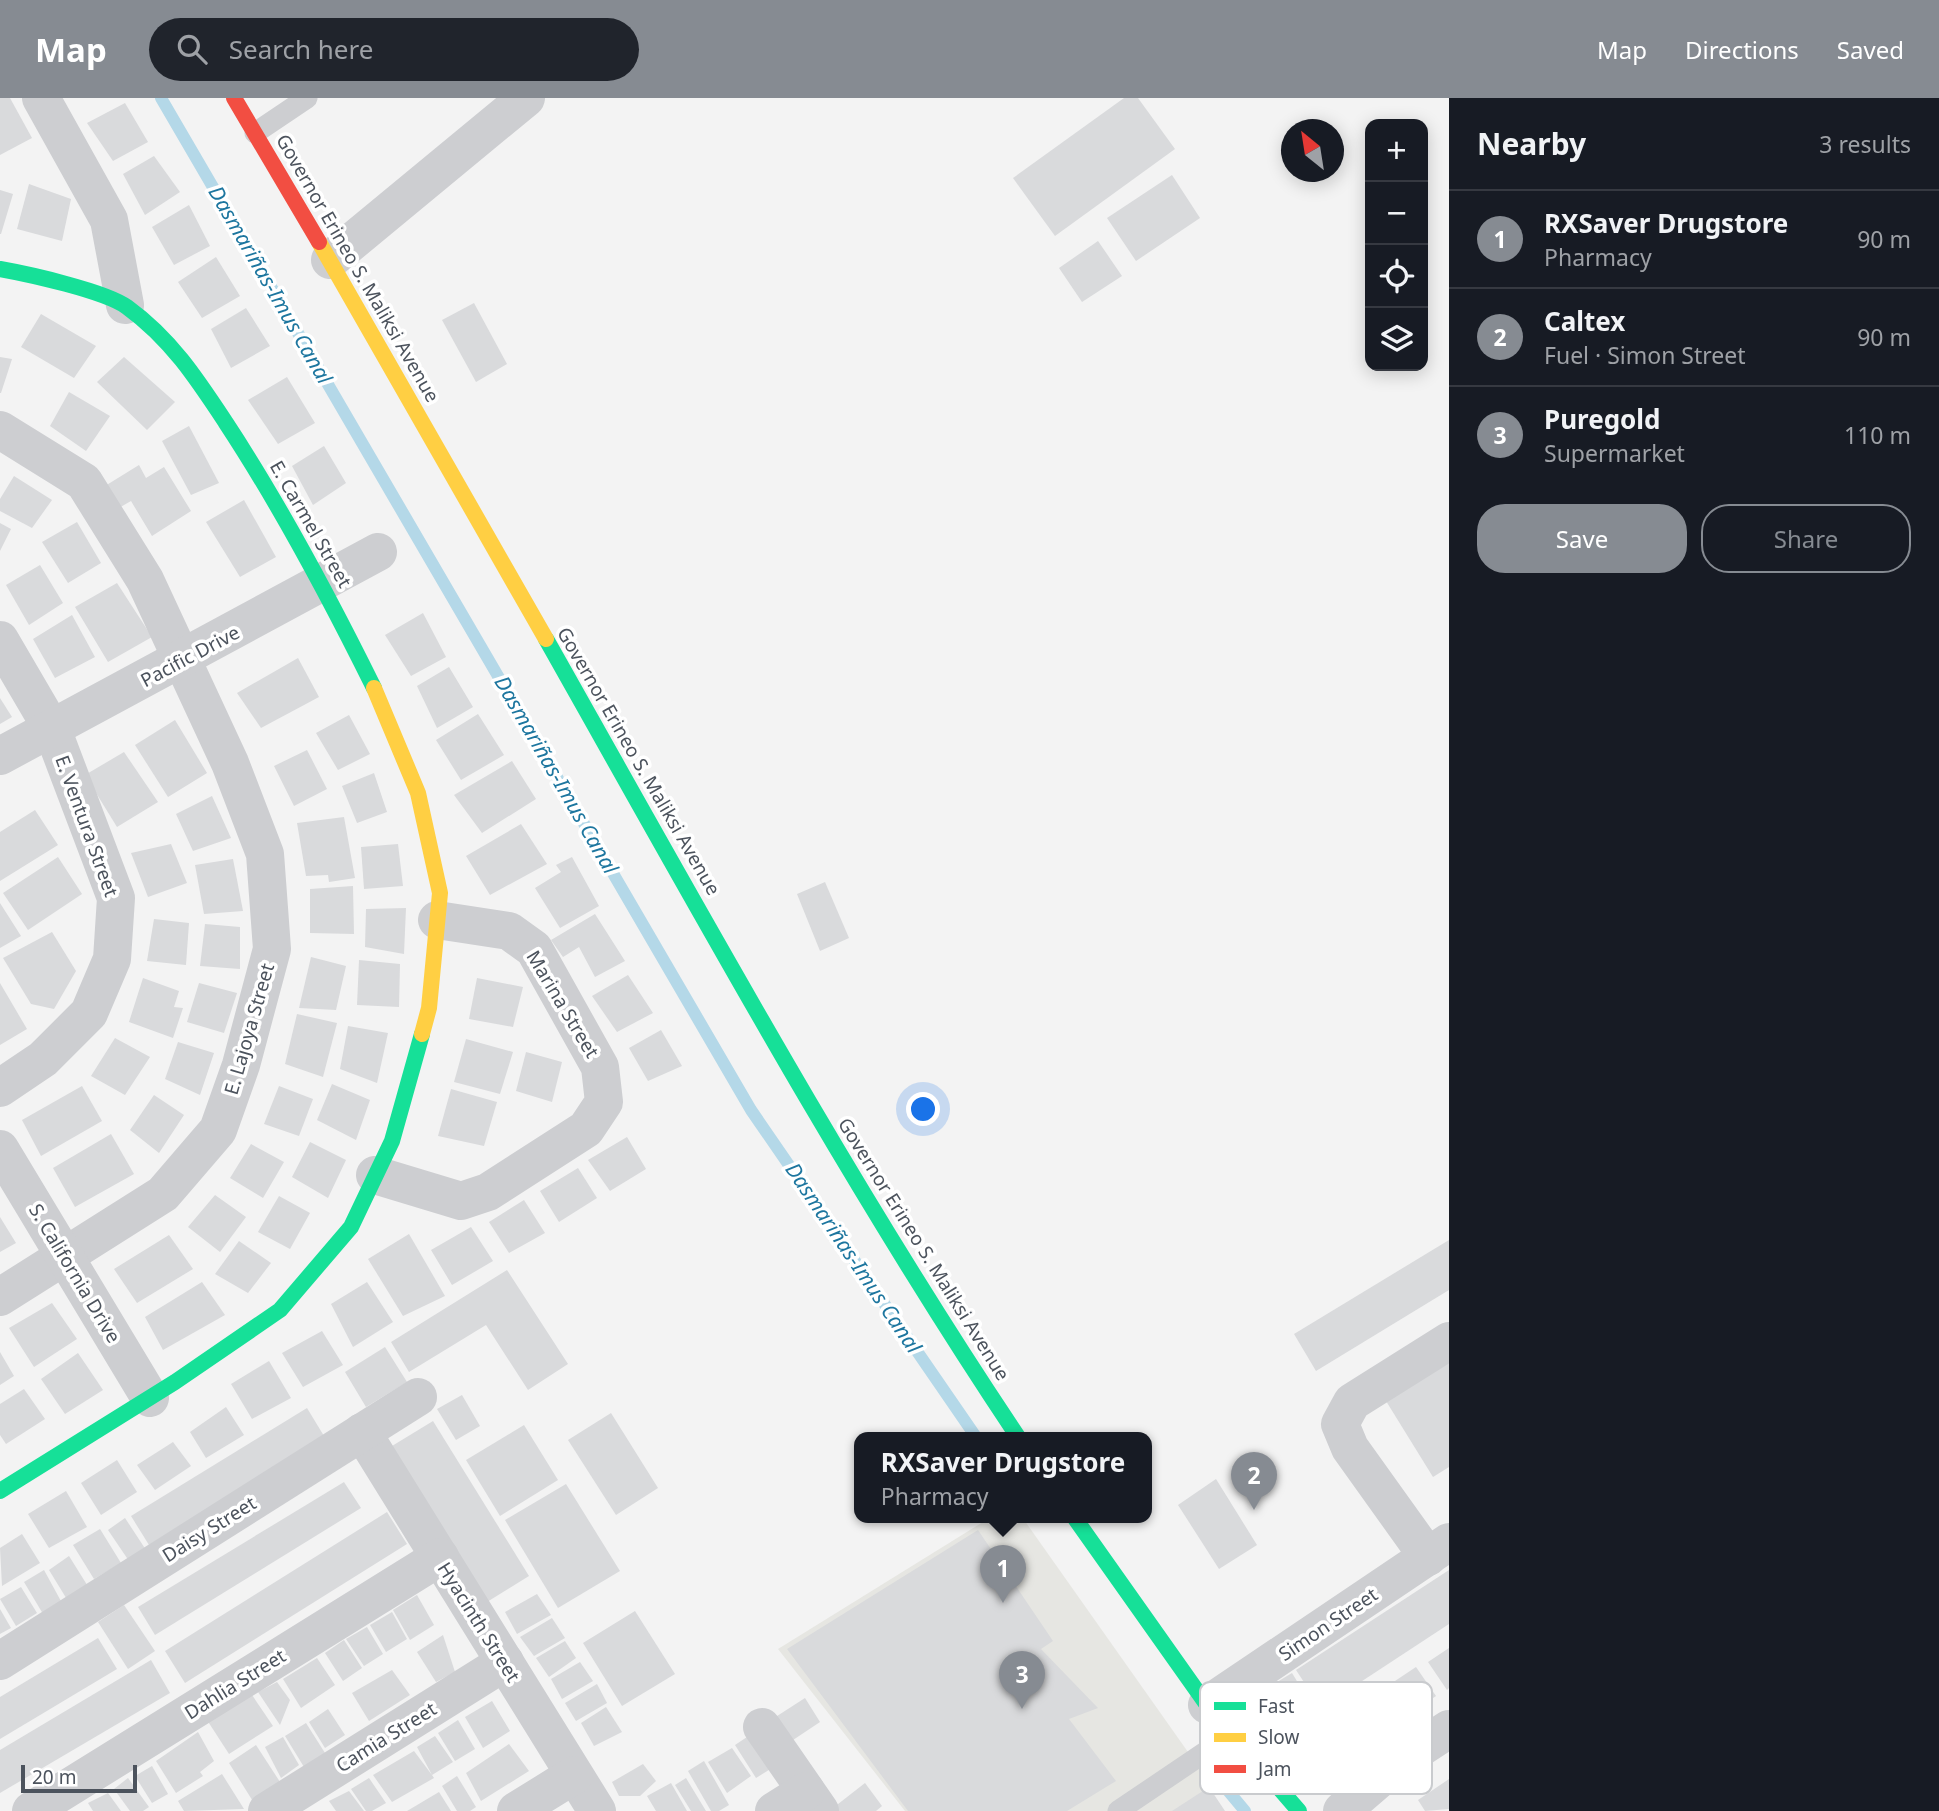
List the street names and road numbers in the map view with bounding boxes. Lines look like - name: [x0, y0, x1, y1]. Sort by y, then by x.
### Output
- street label: Governor Erineo S. Maliksi Avenue: [270, 129, 446, 407]
- street label: E. Carmel Street: [264, 456, 358, 592]
- street label: Pacific Drive: [136, 619, 244, 693]
- street label: Governor Erineo S. Maliksi Avenue: [551, 622, 727, 900]
- street label: E. Ventura Street: [49, 752, 125, 900]
- street label: Marina Street: [521, 945, 605, 1063]
- street label: E. Lajoya Street: [218, 960, 280, 1098]
- street label: Governor Erineo S. Maliksi Avenue: [832, 1113, 1016, 1385]
- street label: S. California Drive: [23, 1199, 127, 1347]
- street label: Daisy Street: [157, 1490, 261, 1568]
- street label: Hyacinth Street: [432, 1557, 526, 1687]
- street label: Simon Street: [1273, 1581, 1383, 1667]
- street label: Dahlia Street: [179, 1643, 291, 1725]
- street label: Camia Street: [331, 1696, 441, 1778]

